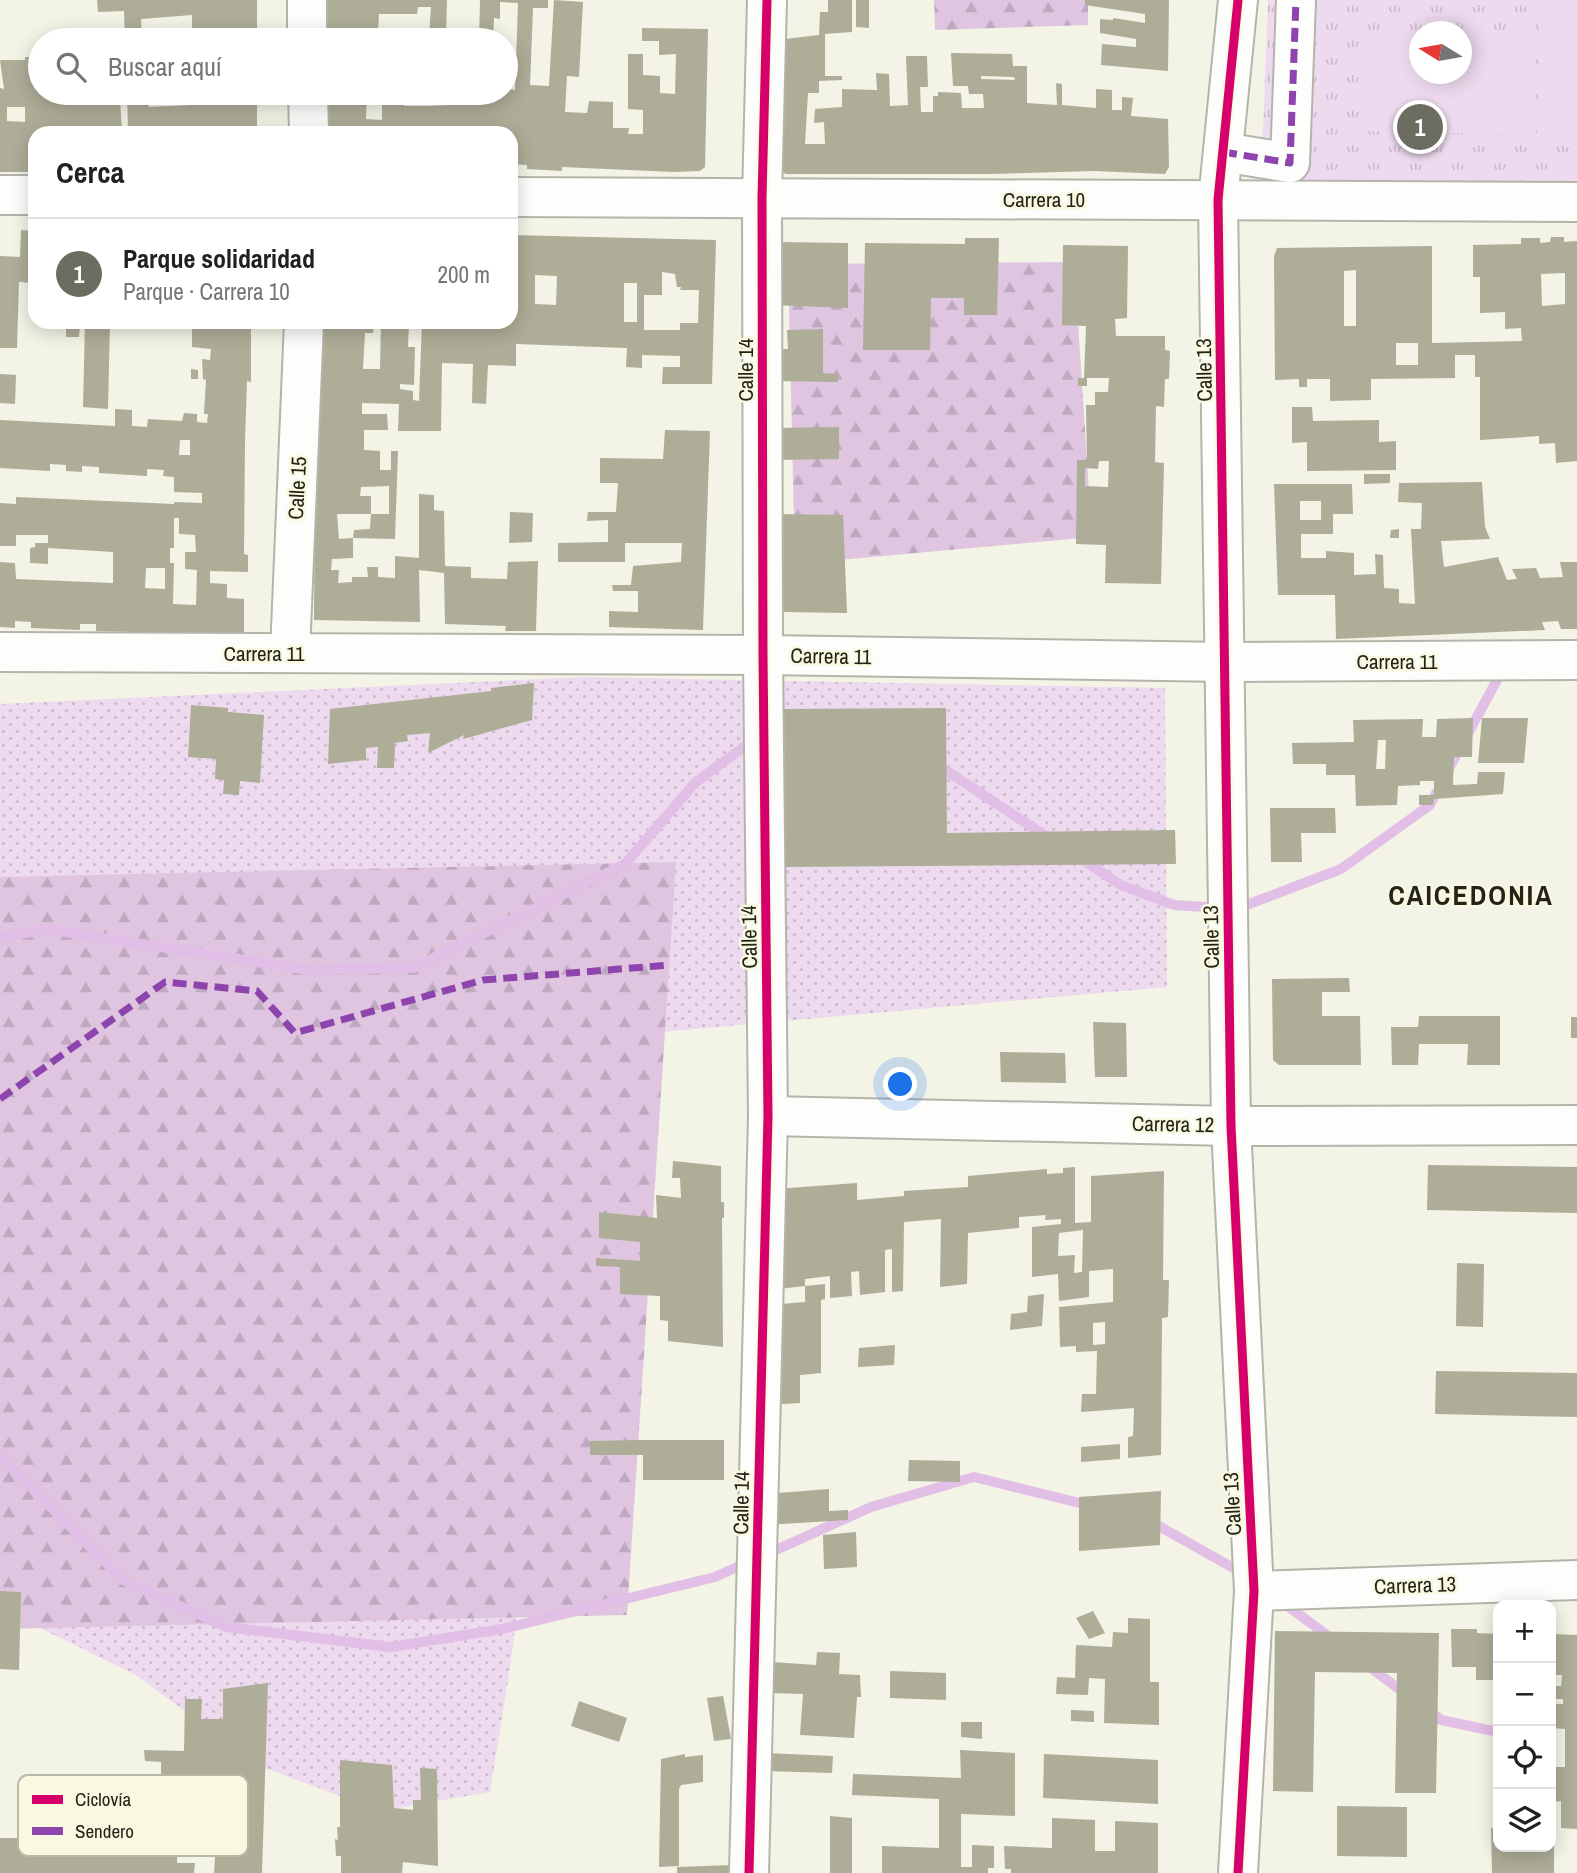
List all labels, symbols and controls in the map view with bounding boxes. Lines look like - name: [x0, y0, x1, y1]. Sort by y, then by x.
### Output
- north arrow: [1409, 21, 1472, 84]
- search box: [28, 28, 518, 105]
- icon: search: [52, 48, 90, 86]
- text: Buscar aquí: [108, 49, 222, 84]
- pin: 1: [1397, 101, 1443, 153]
- text: Cerca: [56, 152, 124, 192]
- street label: Carrera 10: [1003, 185, 1085, 214]
- text: Parque solidaridad: [123, 241, 315, 276]
- text: 1: [74, 259, 84, 290]
- text: 200 m: [438, 259, 490, 290]
- text: Parque · Carrera 10: [123, 276, 290, 307]
- street label: Calle 14: [731, 338, 760, 402]
- street label: Calle 13: [1189, 338, 1219, 402]
- street label: Calle 15: [281, 456, 313, 520]
- street label: Carrera 11: [223, 639, 305, 668]
- street label: Carrera 11: [790, 641, 872, 671]
- street label: Carrera 11: [1356, 647, 1438, 676]
- district label: CAICEDONIA: [1388, 876, 1554, 914]
- street label: Calle 14: [734, 905, 764, 969]
- street label: Calle 13: [1196, 905, 1226, 969]
- your location: [883, 1067, 917, 1101]
- street label: Carrera 12: [1132, 1109, 1214, 1139]
- street label: Calle 14: [726, 1471, 756, 1535]
- street label: Calle 13: [1216, 1472, 1248, 1536]
- street label: Carrera 13: [1373, 1569, 1457, 1601]
- map controls: [1493, 1600, 1556, 1852]
- button: +: [1493, 1600, 1556, 1663]
- button: −: [1493, 1663, 1556, 1726]
- button: locate: [1493, 1726, 1556, 1789]
- legend: [18, 1775, 248, 1856]
- text: Ciclovía: [75, 1786, 132, 1812]
- button: layers: [1493, 1789, 1556, 1852]
- text: Sendero: [75, 1818, 134, 1844]

